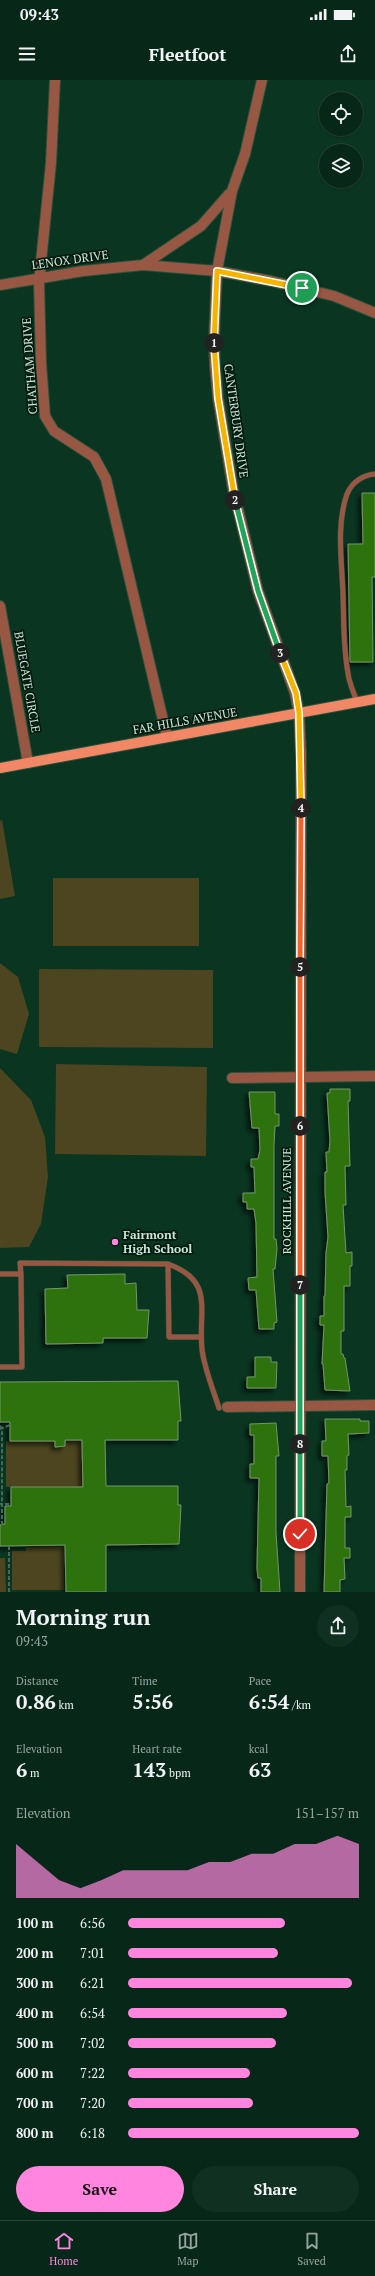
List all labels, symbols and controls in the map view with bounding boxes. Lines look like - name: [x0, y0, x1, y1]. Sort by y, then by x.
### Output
- text: 09:43: [20, 4, 59, 24]
- text: Fleetfoot: [149, 42, 226, 66]
- icon: menu: [16, 43, 38, 65]
- icon: share: [337, 43, 359, 65]
- map controls: [319, 92, 363, 188]
- button: locate: [319, 92, 363, 136]
- button: layers: [319, 144, 363, 188]
- street label: LENOX DRIVE: [31, 247, 109, 272]
- pin: [285, 271, 319, 305]
- icon: arrive: [291, 277, 313, 299]
- street label: CHATHAM DRIVE: [19, 317, 40, 415]
- pin: 1: [204, 333, 224, 353]
- text: 1: [211, 336, 217, 350]
- street label: CANTERBURY DRIVE: [221, 363, 252, 479]
- pin: 2: [225, 490, 245, 510]
- text: 2: [232, 493, 238, 507]
- street label: BLUEGATE CIRCLE: [11, 630, 44, 734]
- pin: 3: [270, 643, 290, 663]
- text: 3: [277, 646, 283, 660]
- street label: FAR HILLS AVENUE: [132, 704, 238, 737]
- pin: 4: [291, 798, 311, 818]
- text: 4: [298, 801, 304, 815]
- pin: 5: [290, 957, 310, 977]
- text: 5: [297, 960, 303, 974]
- pin: 6: [290, 1116, 310, 1136]
- text: 6: [297, 1119, 303, 1133]
- street label: ROCKHILL AVENUE: [279, 1148, 294, 1254]
- place label: Fairmont High School: [123, 1227, 192, 1256]
- marker: Fairmont High School: [110, 1237, 120, 1247]
- pin: 7: [290, 1275, 310, 1295]
- text: 7: [297, 1278, 303, 1292]
- pin: 8: [290, 1434, 310, 1454]
- text: 8: [297, 1437, 303, 1451]
- pin: [283, 1517, 317, 1551]
- icon: check: [289, 1523, 311, 1545]
- text: Morning run: [16, 1602, 150, 1631]
- button: share: [317, 1605, 359, 1647]
- text: 09:43: [16, 1632, 48, 1650]
- text: Distance: [16, 1674, 59, 1688]
- text: Time: [132, 1674, 157, 1688]
- text: Pace: [249, 1674, 271, 1688]
- text: 0.86: [16, 1688, 56, 1715]
- text: 5:56: [132, 1688, 173, 1715]
- text: 6:54: [249, 1688, 289, 1715]
- text: km: [56, 1698, 74, 1712]
- text: /km: [289, 1698, 311, 1712]
- text: Elevation: [16, 1742, 62, 1756]
- text: Heart rate: [132, 1742, 182, 1756]
- text: kcal: [249, 1742, 268, 1756]
- text: 6: [16, 1756, 27, 1783]
- text: 143: [132, 1756, 166, 1783]
- text: 63: [249, 1756, 271, 1783]
- text: m: [27, 1766, 39, 1780]
- text: bpm: [166, 1766, 191, 1780]
- text: Elevation: [16, 1804, 71, 1822]
- text: 151–157 m: [295, 1804, 359, 1822]
- text: 100 m: [16, 1914, 54, 1932]
- text: 6:56: [80, 1914, 105, 1932]
- text: 200 m: [16, 1944, 54, 1962]
- text: 7:01: [80, 1944, 105, 1962]
- text: 300 m: [16, 1974, 54, 1992]
- text: 6:21: [80, 1974, 105, 1992]
- text: 400 m: [16, 2004, 54, 2022]
- text: 6:54: [80, 2004, 105, 2022]
- text: 500 m: [16, 2034, 54, 2052]
- text: 7:02: [80, 2034, 105, 2052]
- text: 600 m: [16, 2064, 54, 2082]
- text: 7:22: [80, 2064, 105, 2082]
- text: 700 m: [16, 2094, 54, 2112]
- text: 7:20: [80, 2094, 105, 2112]
- text: 800 m: [16, 2124, 54, 2142]
- text: 6:18: [80, 2124, 105, 2142]
- button: Save: [16, 2166, 184, 2212]
- button: Share: [192, 2166, 359, 2212]
- tab: Home: [49, 2230, 78, 2268]
- tab: Map: [177, 2230, 199, 2268]
- tab: Saved: [297, 2230, 326, 2268]

